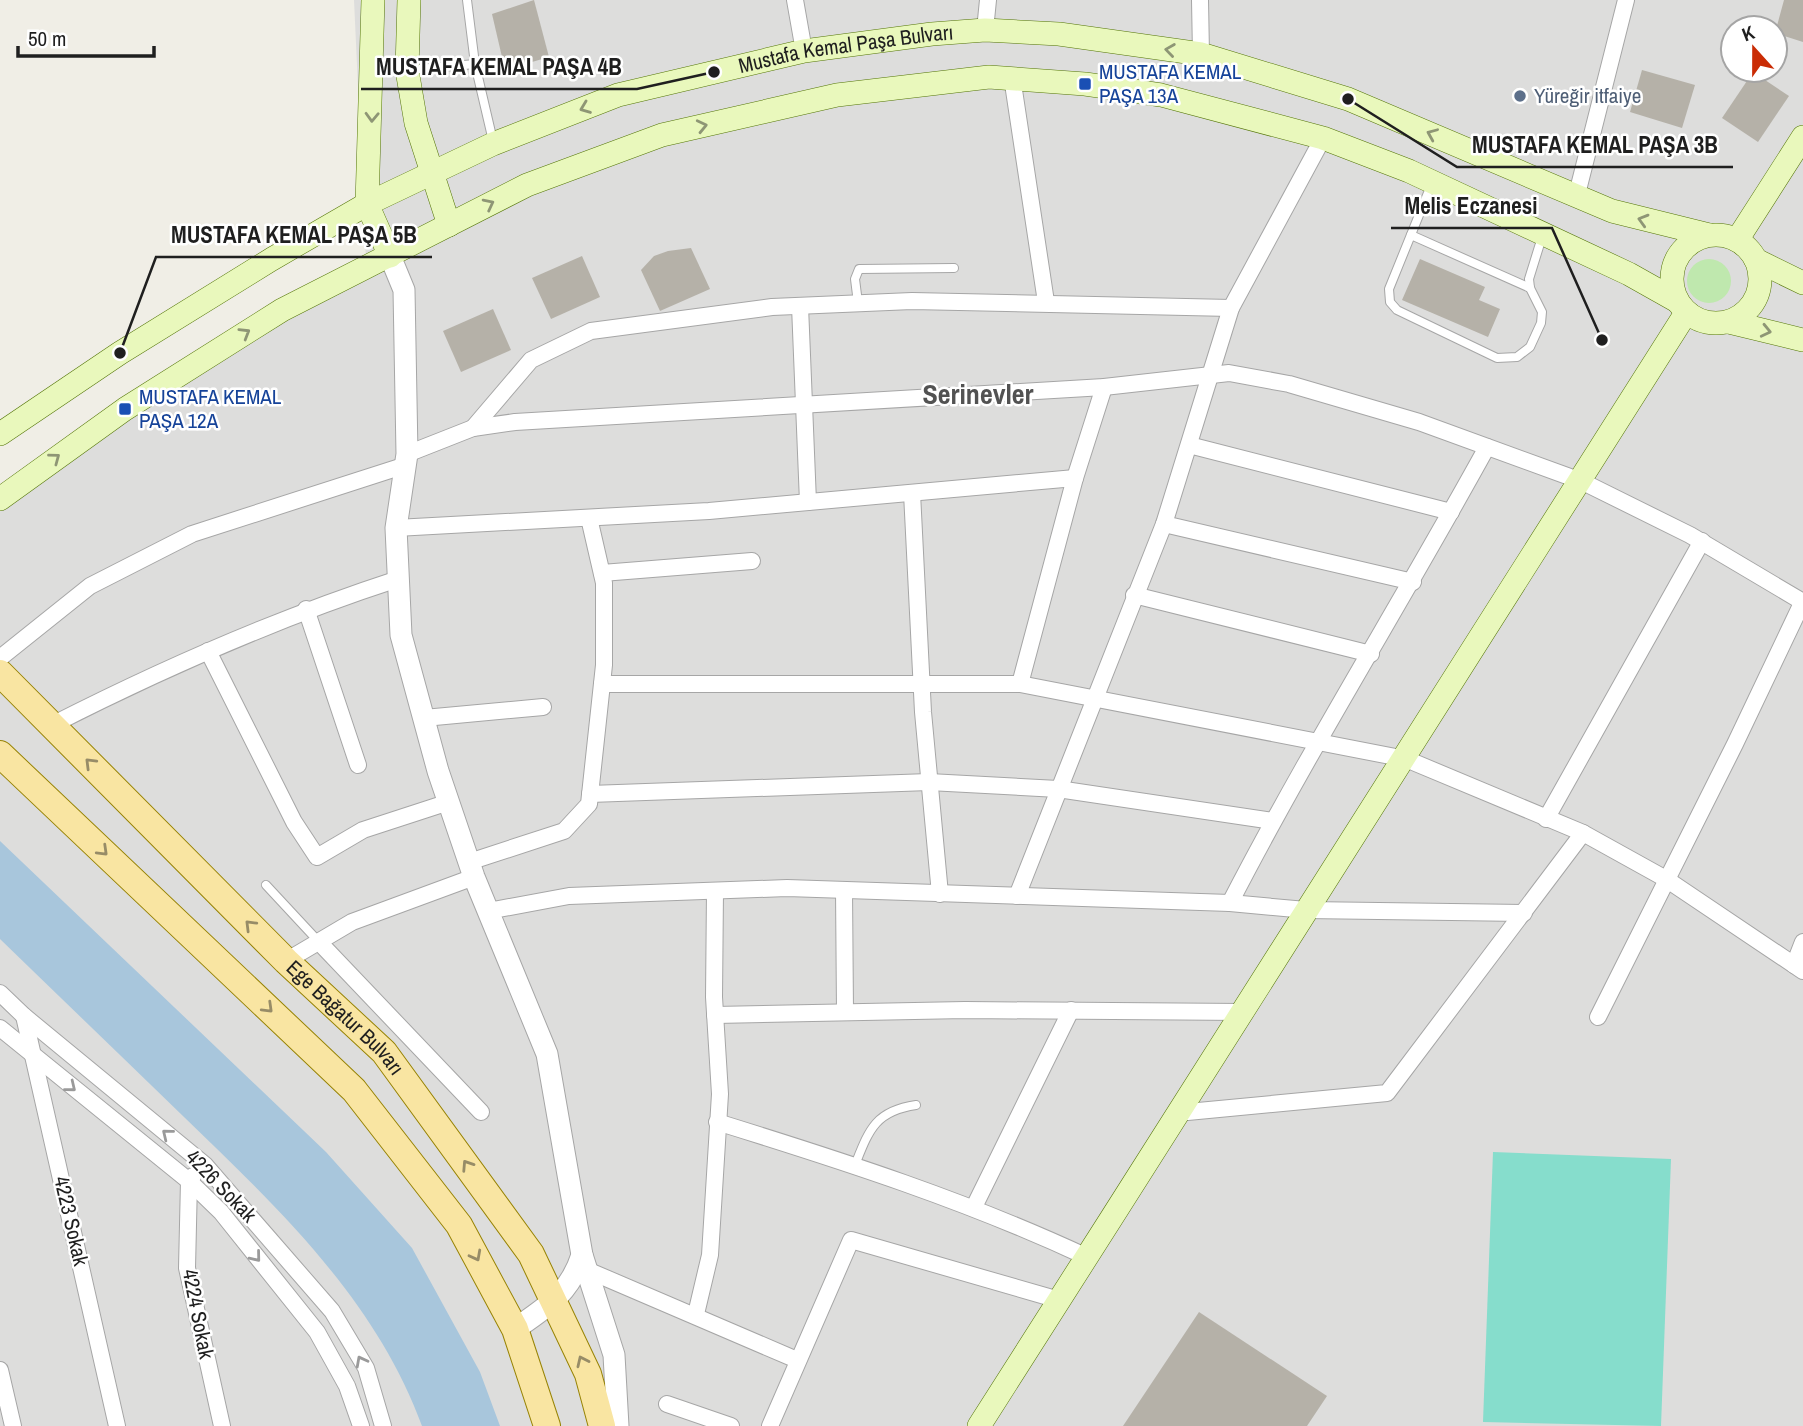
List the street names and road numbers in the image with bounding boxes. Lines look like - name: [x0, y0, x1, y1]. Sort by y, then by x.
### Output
- street label: Mustafa Kemal Paşa Bulvarı: [735, 17, 954, 80]
- street label: Ege Bağatur Bulvarı: [280, 953, 411, 1081]
- street label: 4226 Sokak: [179, 1143, 264, 1229]
- street label: 4223 Sokak: [47, 1173, 96, 1269]
- street label: 4224 Sokak: [176, 1266, 221, 1362]

